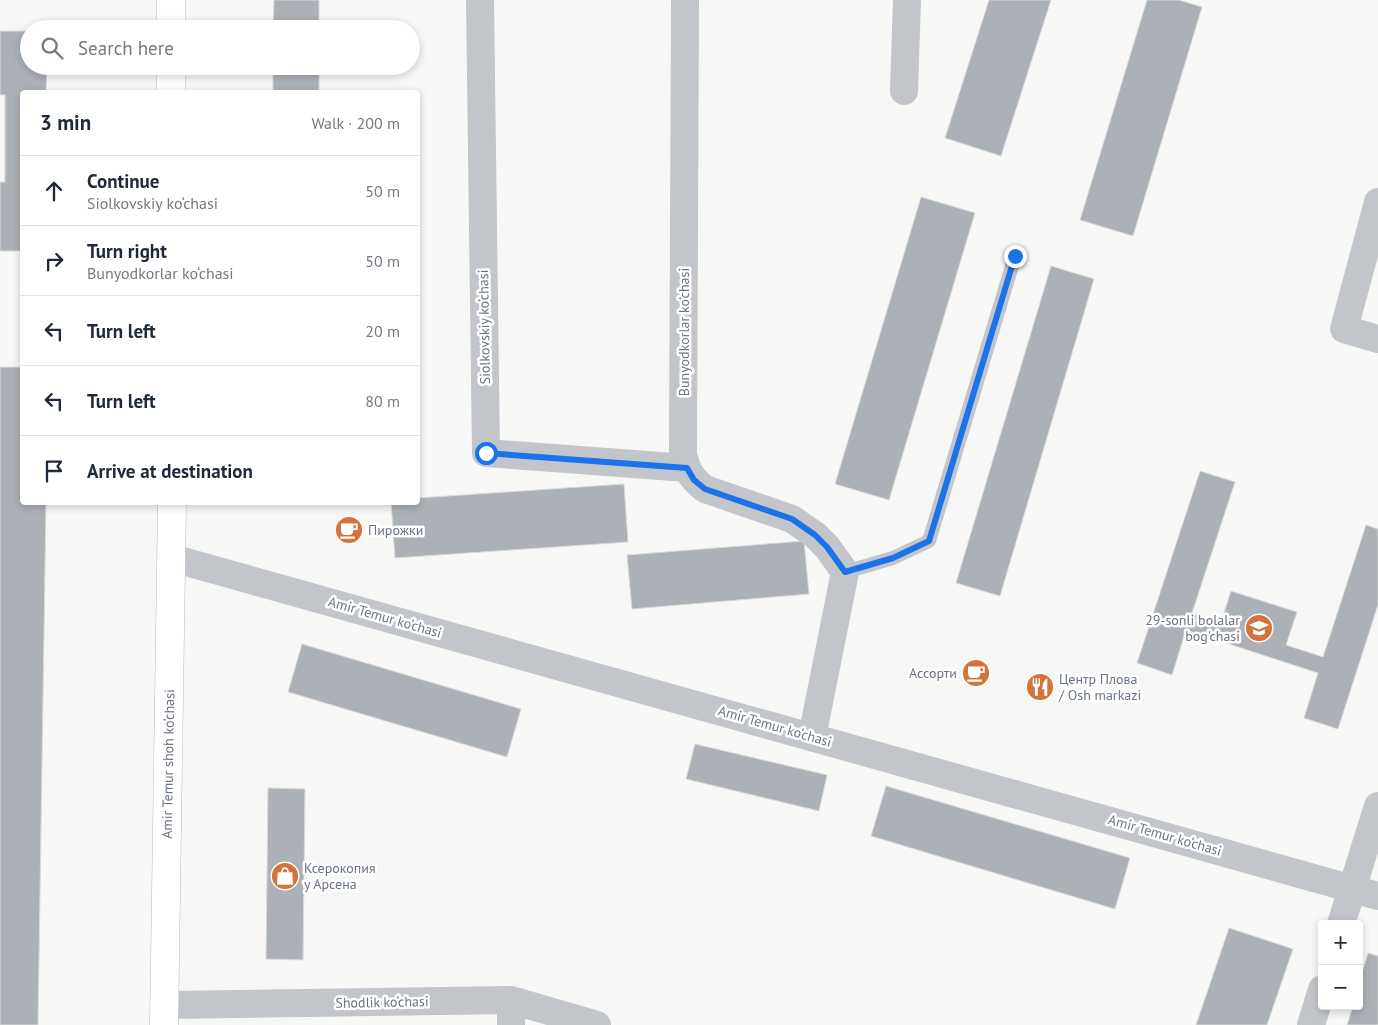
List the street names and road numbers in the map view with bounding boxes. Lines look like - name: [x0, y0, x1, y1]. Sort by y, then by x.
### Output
- street label: Bunyodkorlar ko‘chasi: [675, 268, 693, 396]
- street label: Siolkovskiy ko‘chasi: [474, 270, 494, 384]
- street label: Amir Temur ko‘chasi: [326, 592, 444, 642]
- street label: Amir Temur shoh ko‘chasi: [158, 689, 178, 839]
- street label: Amir Temur ko‘chasi: [716, 701, 834, 751]
- street label: Amir Temur ko‘chasi: [1106, 810, 1224, 860]
- street label: Shodlik ko‘chasi: [335, 992, 429, 1012]

